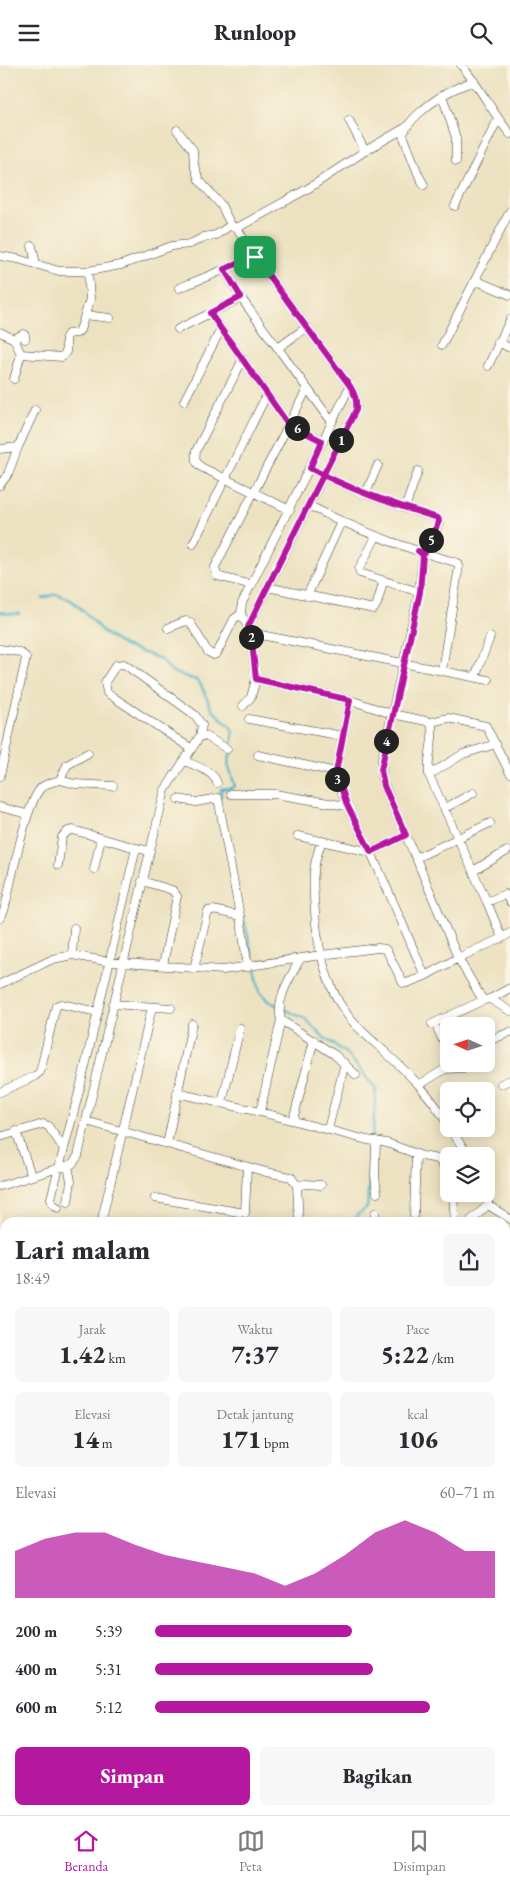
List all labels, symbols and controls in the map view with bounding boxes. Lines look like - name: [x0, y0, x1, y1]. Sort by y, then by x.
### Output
- text: Runloop: [214, 18, 296, 47]
- icon: menu: [15, 19, 43, 47]
- icon: search: [467, 19, 495, 47]
- pin: [234, 236, 276, 278]
- icon: arrive: [241, 243, 269, 271]
- pin: 6: [284, 415, 310, 441]
- text: 6: [294, 419, 301, 437]
- pin: 1: [328, 427, 354, 453]
- text: 1: [338, 431, 345, 449]
- pin: 5: [418, 527, 444, 553]
- text: 5: [428, 531, 435, 549]
- pin: 2: [238, 625, 264, 649]
- text: 2: [248, 628, 255, 646]
- pin: 4: [374, 729, 398, 753]
- text: 4: [383, 732, 390, 750]
- pin: 3: [324, 767, 350, 791]
- text: 3: [334, 770, 341, 788]
- north arrow: [440, 1017, 495, 1073]
- map controls: [440, 1017, 495, 1202]
- button: locate: [440, 1082, 495, 1137]
- button: layers: [440, 1147, 495, 1202]
- text: Lari malam: [15, 1231, 150, 1267]
- button: share: [443, 1234, 495, 1286]
- text: 18:49: [15, 1268, 50, 1289]
- text: Jarak: [79, 1320, 106, 1338]
- text: Waktu: [237, 1320, 273, 1338]
- text: Pace: [406, 1320, 429, 1338]
- text: 1.42: [59, 1338, 106, 1370]
- text: 7:37: [231, 1338, 279, 1370]
- text: 5:22: [381, 1338, 429, 1370]
- text: km: [106, 1349, 126, 1367]
- text: /km: [429, 1349, 454, 1367]
- text: Elevasi: [74, 1405, 110, 1423]
- text: Detak jantung: [217, 1405, 293, 1423]
- text: kcal: [407, 1405, 428, 1423]
- text: 14: [72, 1423, 99, 1455]
- text: 171: [221, 1423, 261, 1455]
- text: 106: [397, 1423, 438, 1455]
- text: m: [99, 1434, 113, 1452]
- text: bpm: [261, 1434, 289, 1452]
- text: Elevasi: [15, 1482, 56, 1503]
- text: 60–71 m: [440, 1482, 495, 1503]
- text: 200 m: [15, 1621, 57, 1642]
- text: 5:39: [95, 1621, 122, 1642]
- text: 400 m: [15, 1659, 57, 1680]
- text: 5:31: [95, 1659, 122, 1680]
- text: 600 m: [15, 1697, 57, 1718]
- text: 5:12: [95, 1697, 122, 1718]
- button: Simpan: [15, 1747, 250, 1805]
- button: Bagikan: [260, 1747, 495, 1805]
- tab: Beranda: [64, 1827, 108, 1875]
- tab: Peta: [237, 1827, 265, 1875]
- tab: Disimpan: [393, 1827, 446, 1875]

